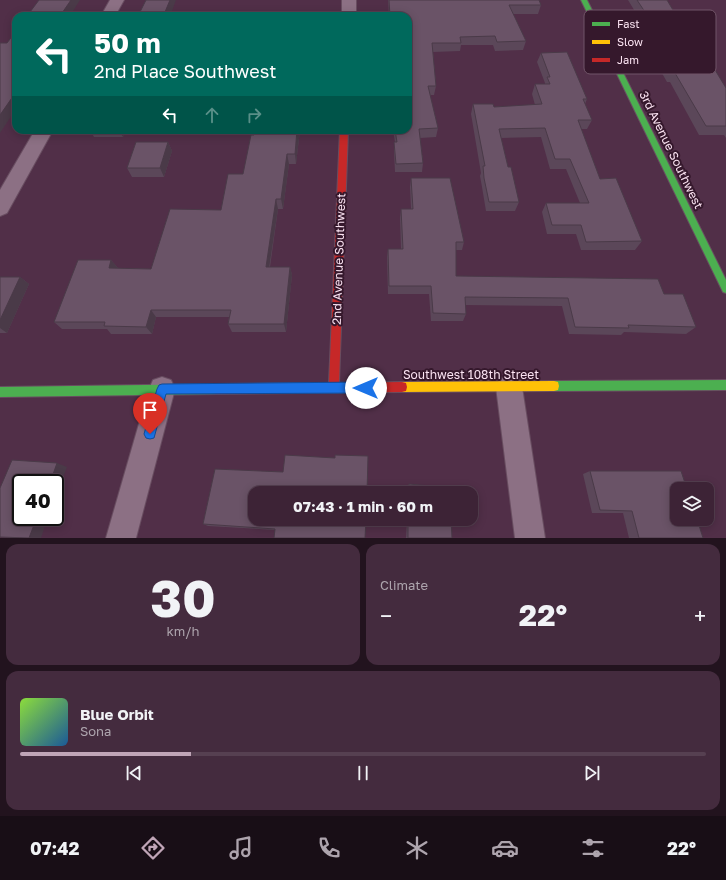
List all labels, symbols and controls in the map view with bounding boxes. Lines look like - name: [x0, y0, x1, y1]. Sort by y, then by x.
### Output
- legend: [584, 10, 716, 74]
- text: Fast: [617, 17, 640, 30]
- text: 50 m: [94, 26, 161, 59]
- icon: left: [28, 28, 80, 80]
- text: Slow: [617, 35, 643, 48]
- text: Jam: [617, 53, 639, 66]
- text: 2nd Place Southwest: [94, 60, 276, 82]
- street label: 3rd Avenue Southwest: [636, 88, 707, 211]
- icon: left: [159, 104, 181, 126]
- icon: ahead: [201, 104, 223, 126]
- icon: right: [243, 104, 265, 126]
- street label: 2nd Avenue Southwest: [329, 193, 348, 325]
- position arrow: [345, 367, 387, 409]
- street label: Southwest 108th Street: [403, 367, 539, 382]
- pin: [133, 393, 167, 434]
- icon: arrive: [139, 399, 161, 421]
- speed limit sign: 40: [12, 474, 64, 526]
- map controls: [670, 482, 714, 526]
- button: layers: [670, 482, 714, 526]
- text: 07:43 · 1 min · 60 m: [293, 497, 433, 515]
- text: 30: [150, 566, 216, 628]
- text: Climate: [380, 577, 428, 593]
- text: 22°: [519, 597, 567, 633]
- text: −: [380, 602, 392, 629]
- text: +: [694, 602, 706, 629]
- text: km/h: [166, 623, 200, 639]
- text: Blue Orbit: [80, 705, 154, 723]
- text: Sona: [80, 723, 111, 739]
- icon: previous: [123, 762, 145, 784]
- icon: pause: [352, 762, 374, 784]
- icon: next: [581, 762, 603, 784]
- icon: directions: [139, 834, 167, 862]
- icon: music: [227, 834, 255, 862]
- icon: phone: [315, 834, 343, 862]
- icon: climate: [403, 834, 431, 862]
- icon: car: [491, 834, 519, 862]
- icon: filters: [579, 834, 607, 862]
- text: 07:42: [30, 837, 79, 859]
- text: 22°: [667, 837, 696, 859]

